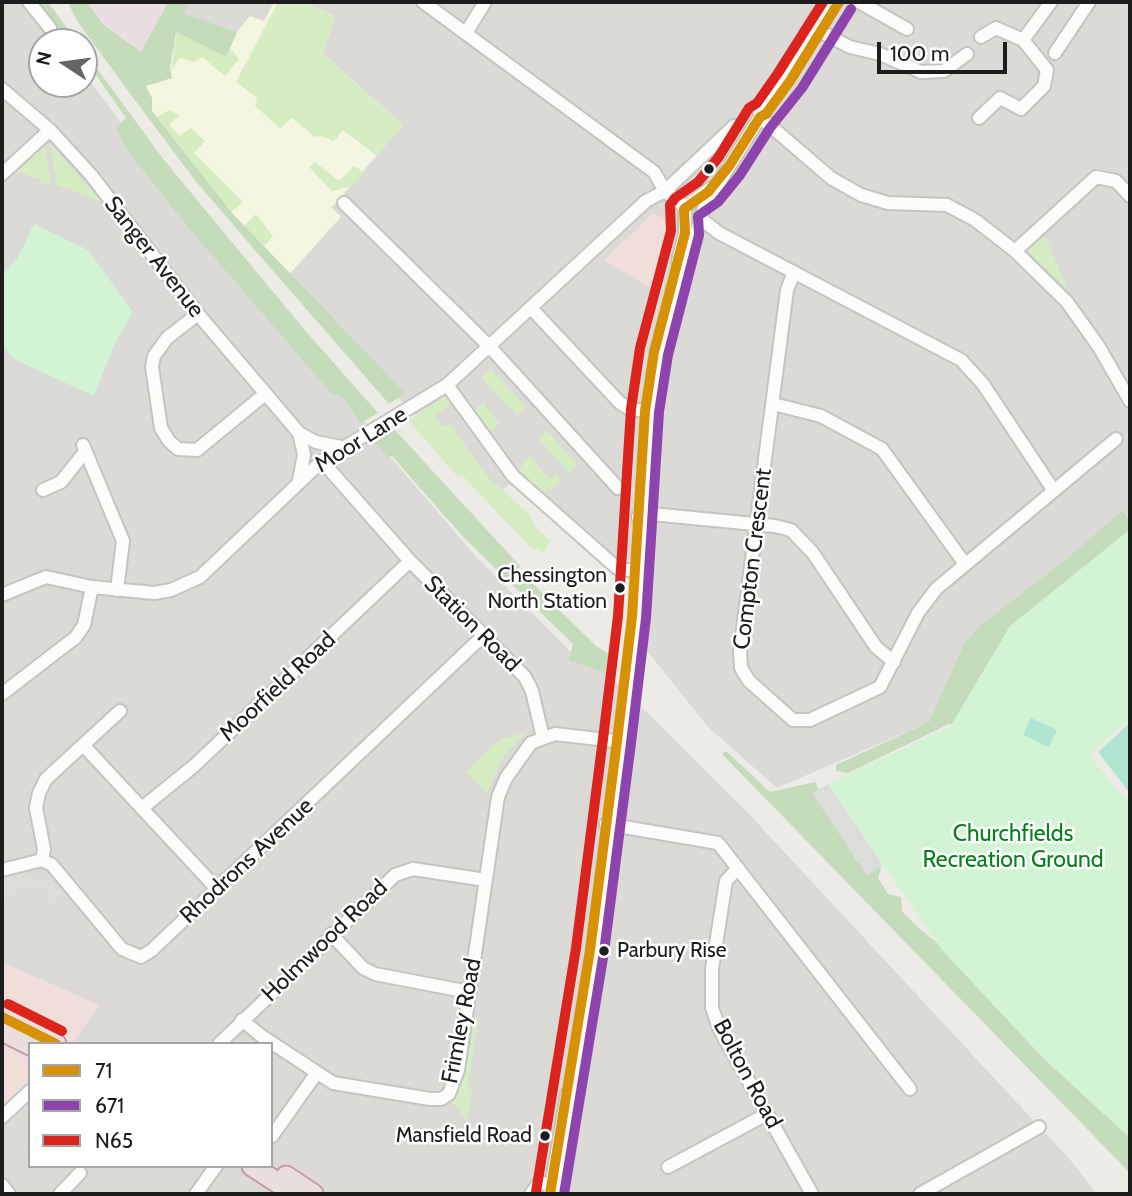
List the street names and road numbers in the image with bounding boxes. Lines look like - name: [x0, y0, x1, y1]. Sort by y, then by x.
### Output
- street label: Sanger Avenue: [98, 191, 210, 323]
- street label: Moor Lane: [310, 401, 412, 479]
- street label: Compton Crescent: [728, 467, 778, 651]
- street label: Station Road: [418, 570, 526, 678]
- street label: Moorfield Road: [214, 626, 342, 748]
- street label: Rhodrons Avenue: [175, 792, 319, 930]
- street label: Holmwood Road: [257, 874, 393, 1008]
- street label: Frimley Road: [436, 956, 488, 1086]
- street label: Bolton Road: [707, 1015, 787, 1133]

